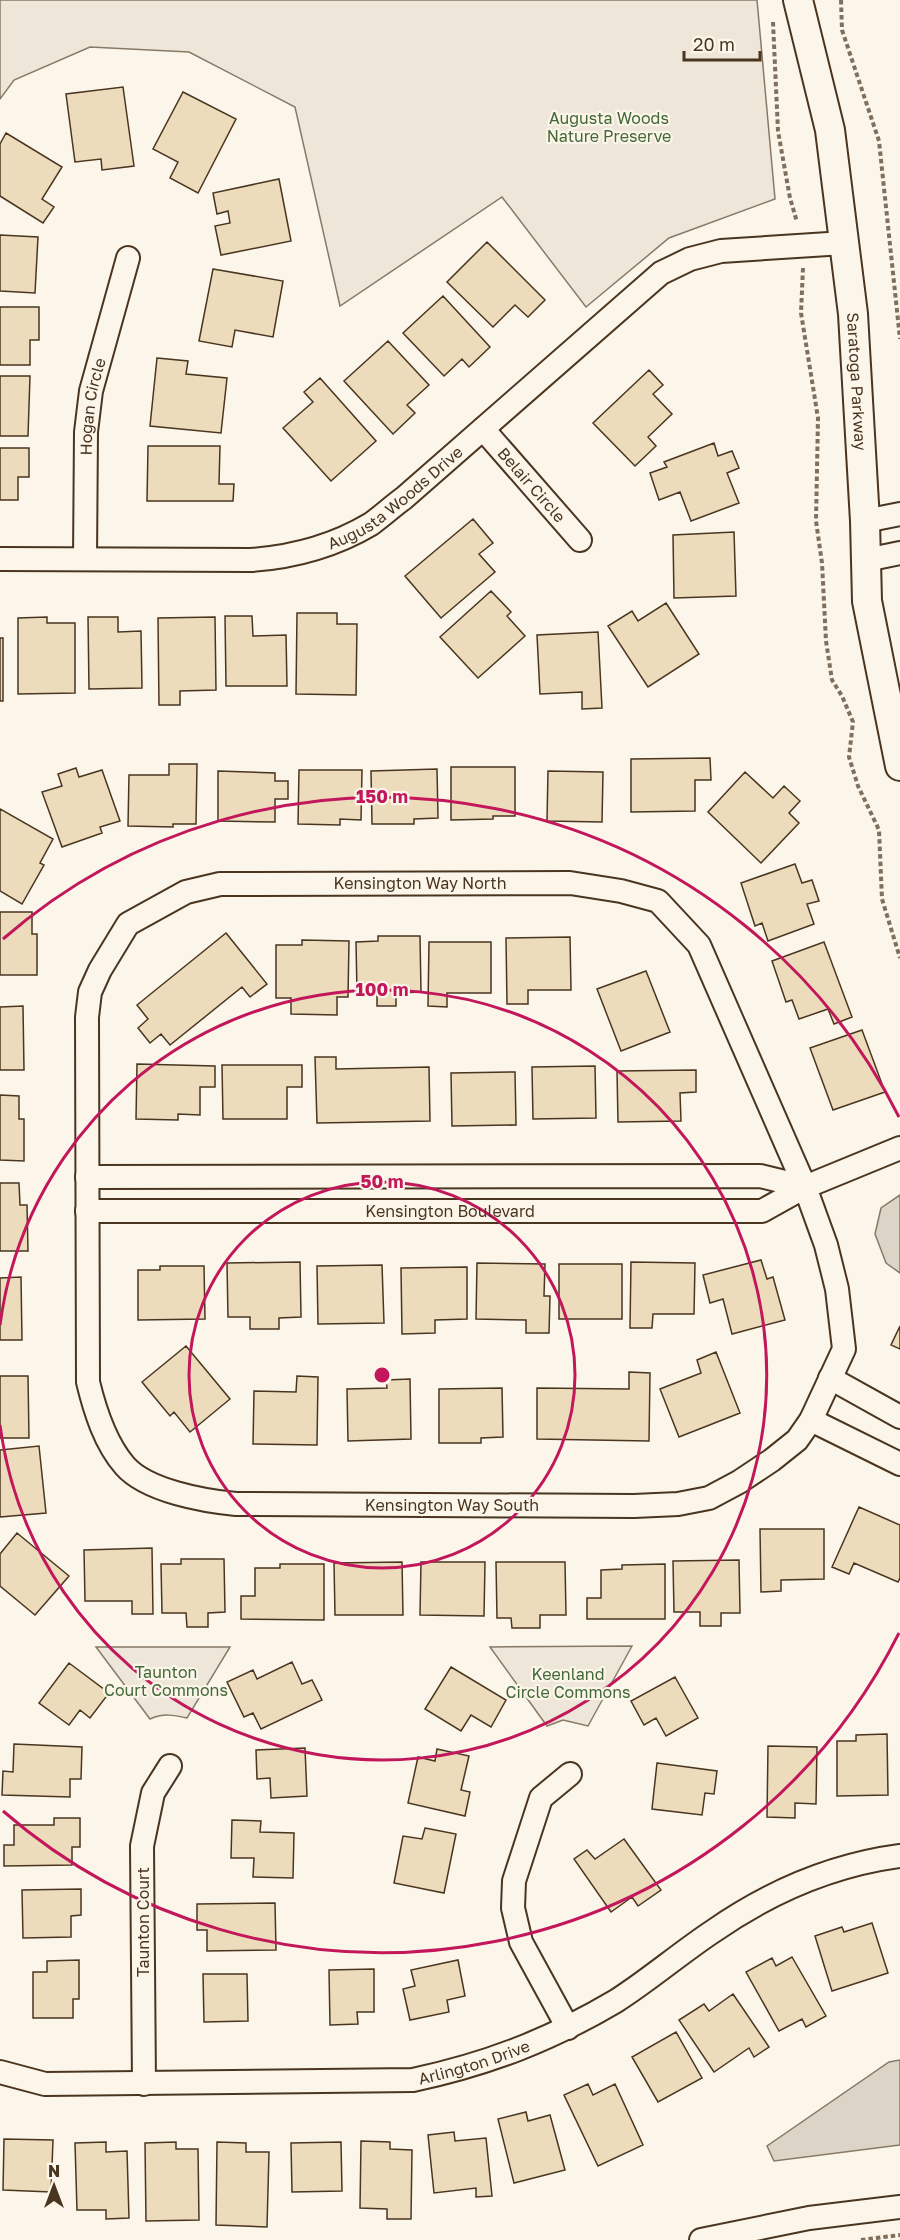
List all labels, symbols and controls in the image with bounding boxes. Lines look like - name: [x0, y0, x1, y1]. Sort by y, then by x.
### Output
- scale bar: [684, 24, 760, 62]
- text: 20 m: [693, 33, 735, 55]
- park label: Augusta Woods Nature Preserve: [547, 108, 671, 146]
- street label: Saratoga Parkway: [843, 312, 871, 451]
- street label: Hogan Circle: [76, 355, 110, 455]
- street label: Augusta Woods Drive: [325, 442, 467, 553]
- street label: Belair Circle: [494, 443, 570, 526]
- text: 150 m: [356, 785, 408, 807]
- street label: Kensington Way North: [333, 873, 507, 893]
- text: 100 m: [356, 978, 408, 1000]
- text: 50 m: [361, 1170, 403, 1192]
- street label: Kensington Boulevard: [365, 1201, 535, 1221]
- centre of rings: [372, 1365, 392, 1385]
- street label: Kensington Way South: [365, 1495, 539, 1515]
- park label: Taunton Court Commons: [104, 1662, 228, 1700]
- park label: Keenland Circle Commons: [506, 1664, 630, 1702]
- street label: Taunton Court: [133, 1867, 153, 1977]
- street label: Arlington Drive: [416, 2035, 533, 2089]
- north arrow: [24, 2156, 84, 2216]
- text: N: [48, 2161, 60, 2181]

